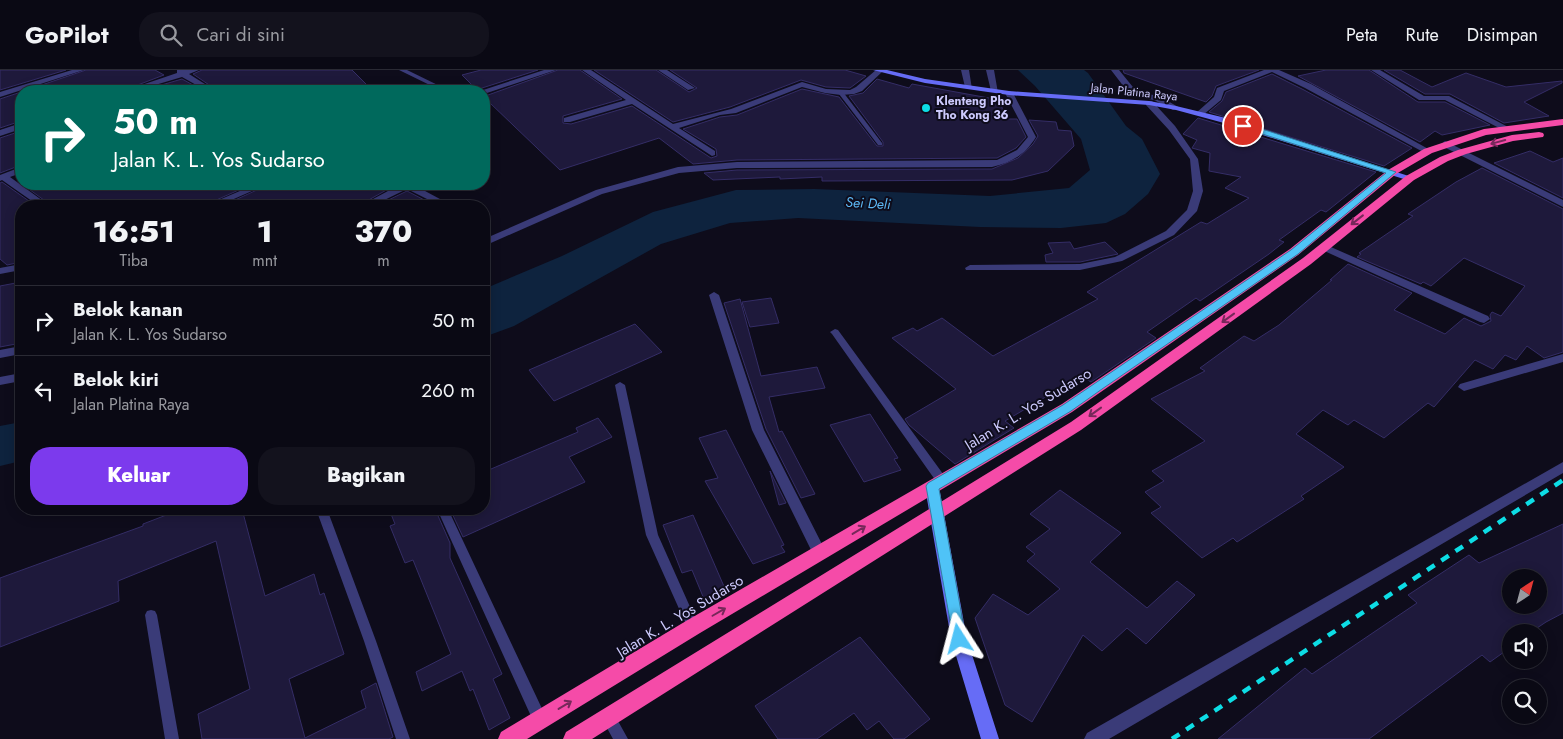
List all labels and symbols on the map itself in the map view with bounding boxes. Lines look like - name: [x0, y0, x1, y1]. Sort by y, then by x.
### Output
- street label: Jalan Platina Raya: [1088, 78, 1179, 106]
- place label: Klenteng Pho Tho Kong 36: [936, 92, 1011, 124]
- marker: Klenteng Pho Tho Kong 36: [920, 102, 932, 114]
- pin: [1222, 105, 1264, 147]
- one-way arrow: [1490, 137, 1506, 147]
- water label: Sei Deli: [845, 192, 891, 214]
- one-way arrow: [1351, 214, 1364, 225]
- one-way arrow: [1222, 312, 1235, 323]
- street label: Jalan K. L. Yos Sudarso: [959, 362, 1096, 457]
- one-way arrow: [1089, 407, 1103, 417]
- one-way arrow: [852, 525, 866, 535]
- street label: Jalan K. L. Yos Sudarso: [611, 569, 748, 664]
- north arrow: [1502, 569, 1548, 614]
- one-way arrow: [711, 607, 726, 617]
- position arrow: [932, 612, 984, 664]
- one-way arrow: [557, 700, 571, 710]

